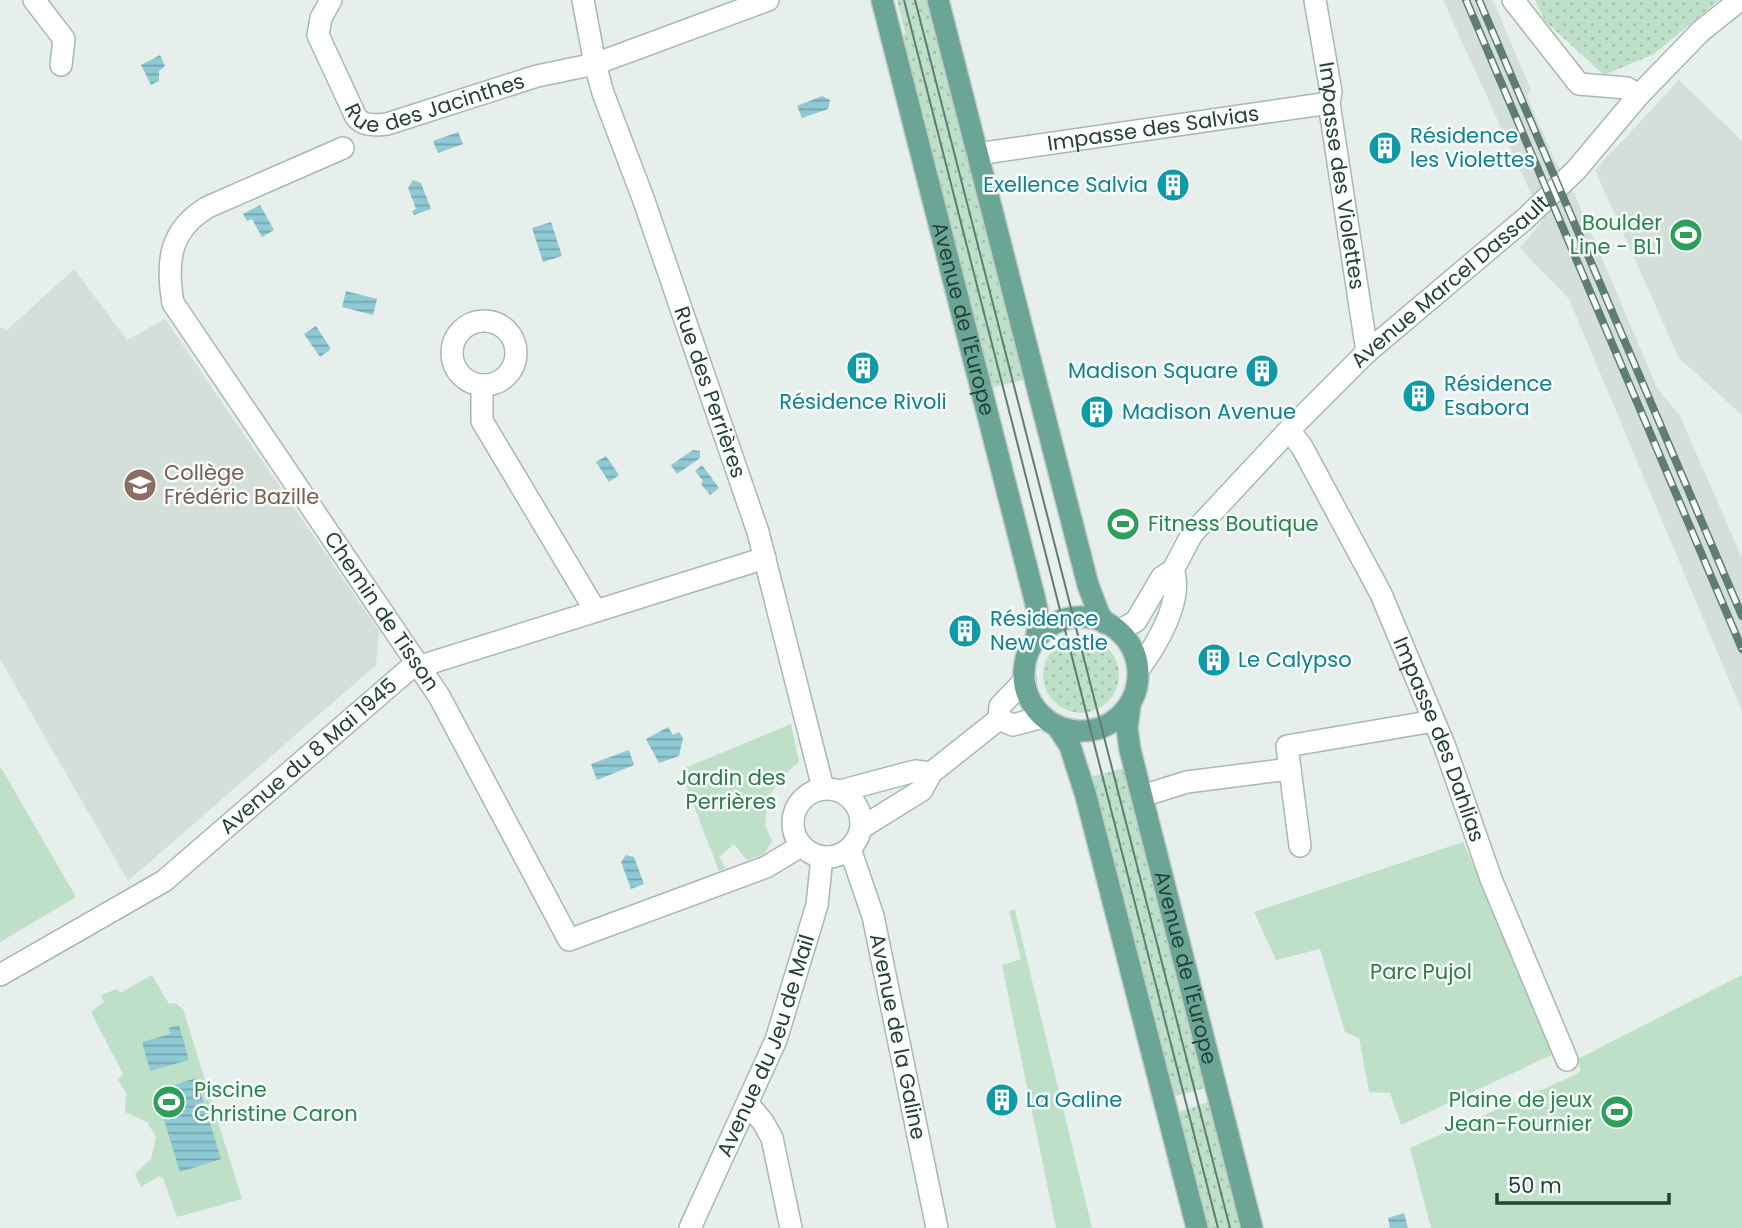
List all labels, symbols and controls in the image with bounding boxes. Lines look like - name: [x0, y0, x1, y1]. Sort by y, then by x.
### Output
- street label: Impasse des Violettes: [1312, 60, 1372, 291]
- street label: Rue des Jacinthes: [338, 66, 528, 139]
- street label: Impasse des Salvias: [1045, 98, 1261, 158]
- place label: Résidence les Violettes: [1410, 121, 1535, 174]
- building icon: Résidence les Violettes: [1366, 129, 1404, 167]
- building icon: Exellence Salvia: [1154, 166, 1192, 204]
- place label: Exellence Salvia: [983, 170, 1148, 199]
- street label: Avenue Marcel Dassault: [1344, 188, 1555, 374]
- place label: Boulder Line - BL1: [1570, 208, 1662, 261]
- sports icon: Boulder Line - BL1: [1667, 216, 1705, 254]
- street label: Avenue de l'Europe: [925, 219, 1002, 418]
- street label: Rue des Perrières: [667, 302, 753, 482]
- building icon: Résidence Rivoli: [844, 349, 882, 387]
- building icon: Madison Square: [1243, 352, 1281, 390]
- place label: Madison Square: [1068, 356, 1238, 385]
- place label: Résidence Esabora: [1444, 369, 1552, 422]
- building icon: Résidence Esabora: [1400, 377, 1438, 415]
- place label: Résidence Rivoli: [779, 387, 947, 416]
- building icon: Madison Avenue: [1078, 393, 1116, 431]
- place label: Madison Avenue: [1122, 397, 1296, 426]
- place label: Collège Frédéric Bazille: [164, 458, 319, 511]
- school or university icon: Collège Frédéric Bazille: [121, 466, 159, 504]
- sports icon: Fitness Boutique: [1104, 505, 1142, 543]
- place label: Fitness Boutique: [1148, 509, 1319, 538]
- street label: Chemin de Tisson: [318, 526, 446, 696]
- place label: Résidence New Castle: [990, 604, 1108, 657]
- building icon: Résidence New Castle: [946, 612, 984, 650]
- street label: Impasse des Dahlias: [1387, 632, 1492, 846]
- building icon: Le Calypso: [1195, 641, 1233, 679]
- place label: Le Calypso: [1238, 645, 1352, 674]
- street label: Avenue du 8 Mai 1945: [213, 671, 403, 841]
- park label: Jardin des Perrières: [676, 763, 786, 816]
- street label: Avenue de l'Europe: [1147, 868, 1225, 1067]
- street label: Avenue du Jeu de Mail: [710, 931, 821, 1161]
- street label: Avenue de la Galine: [863, 931, 934, 1142]
- park label: Parc Pujol: [1370, 957, 1472, 986]
- place label: Piscine Christine Caron: [194, 1075, 358, 1128]
- building icon: La Galine: [983, 1081, 1021, 1119]
- sports icon: Piscine Christine Caron: [150, 1083, 188, 1121]
- place label: La Galine: [1026, 1085, 1122, 1114]
- place label: Plaine de jeux Jean-Fournier: [1444, 1085, 1592, 1138]
- sports icon: Plaine de jeux Jean-Fournier: [1598, 1093, 1636, 1131]
- scale bar: [1497, 1162, 1668, 1206]
- text: 50 m: [1508, 1171, 1562, 1200]

